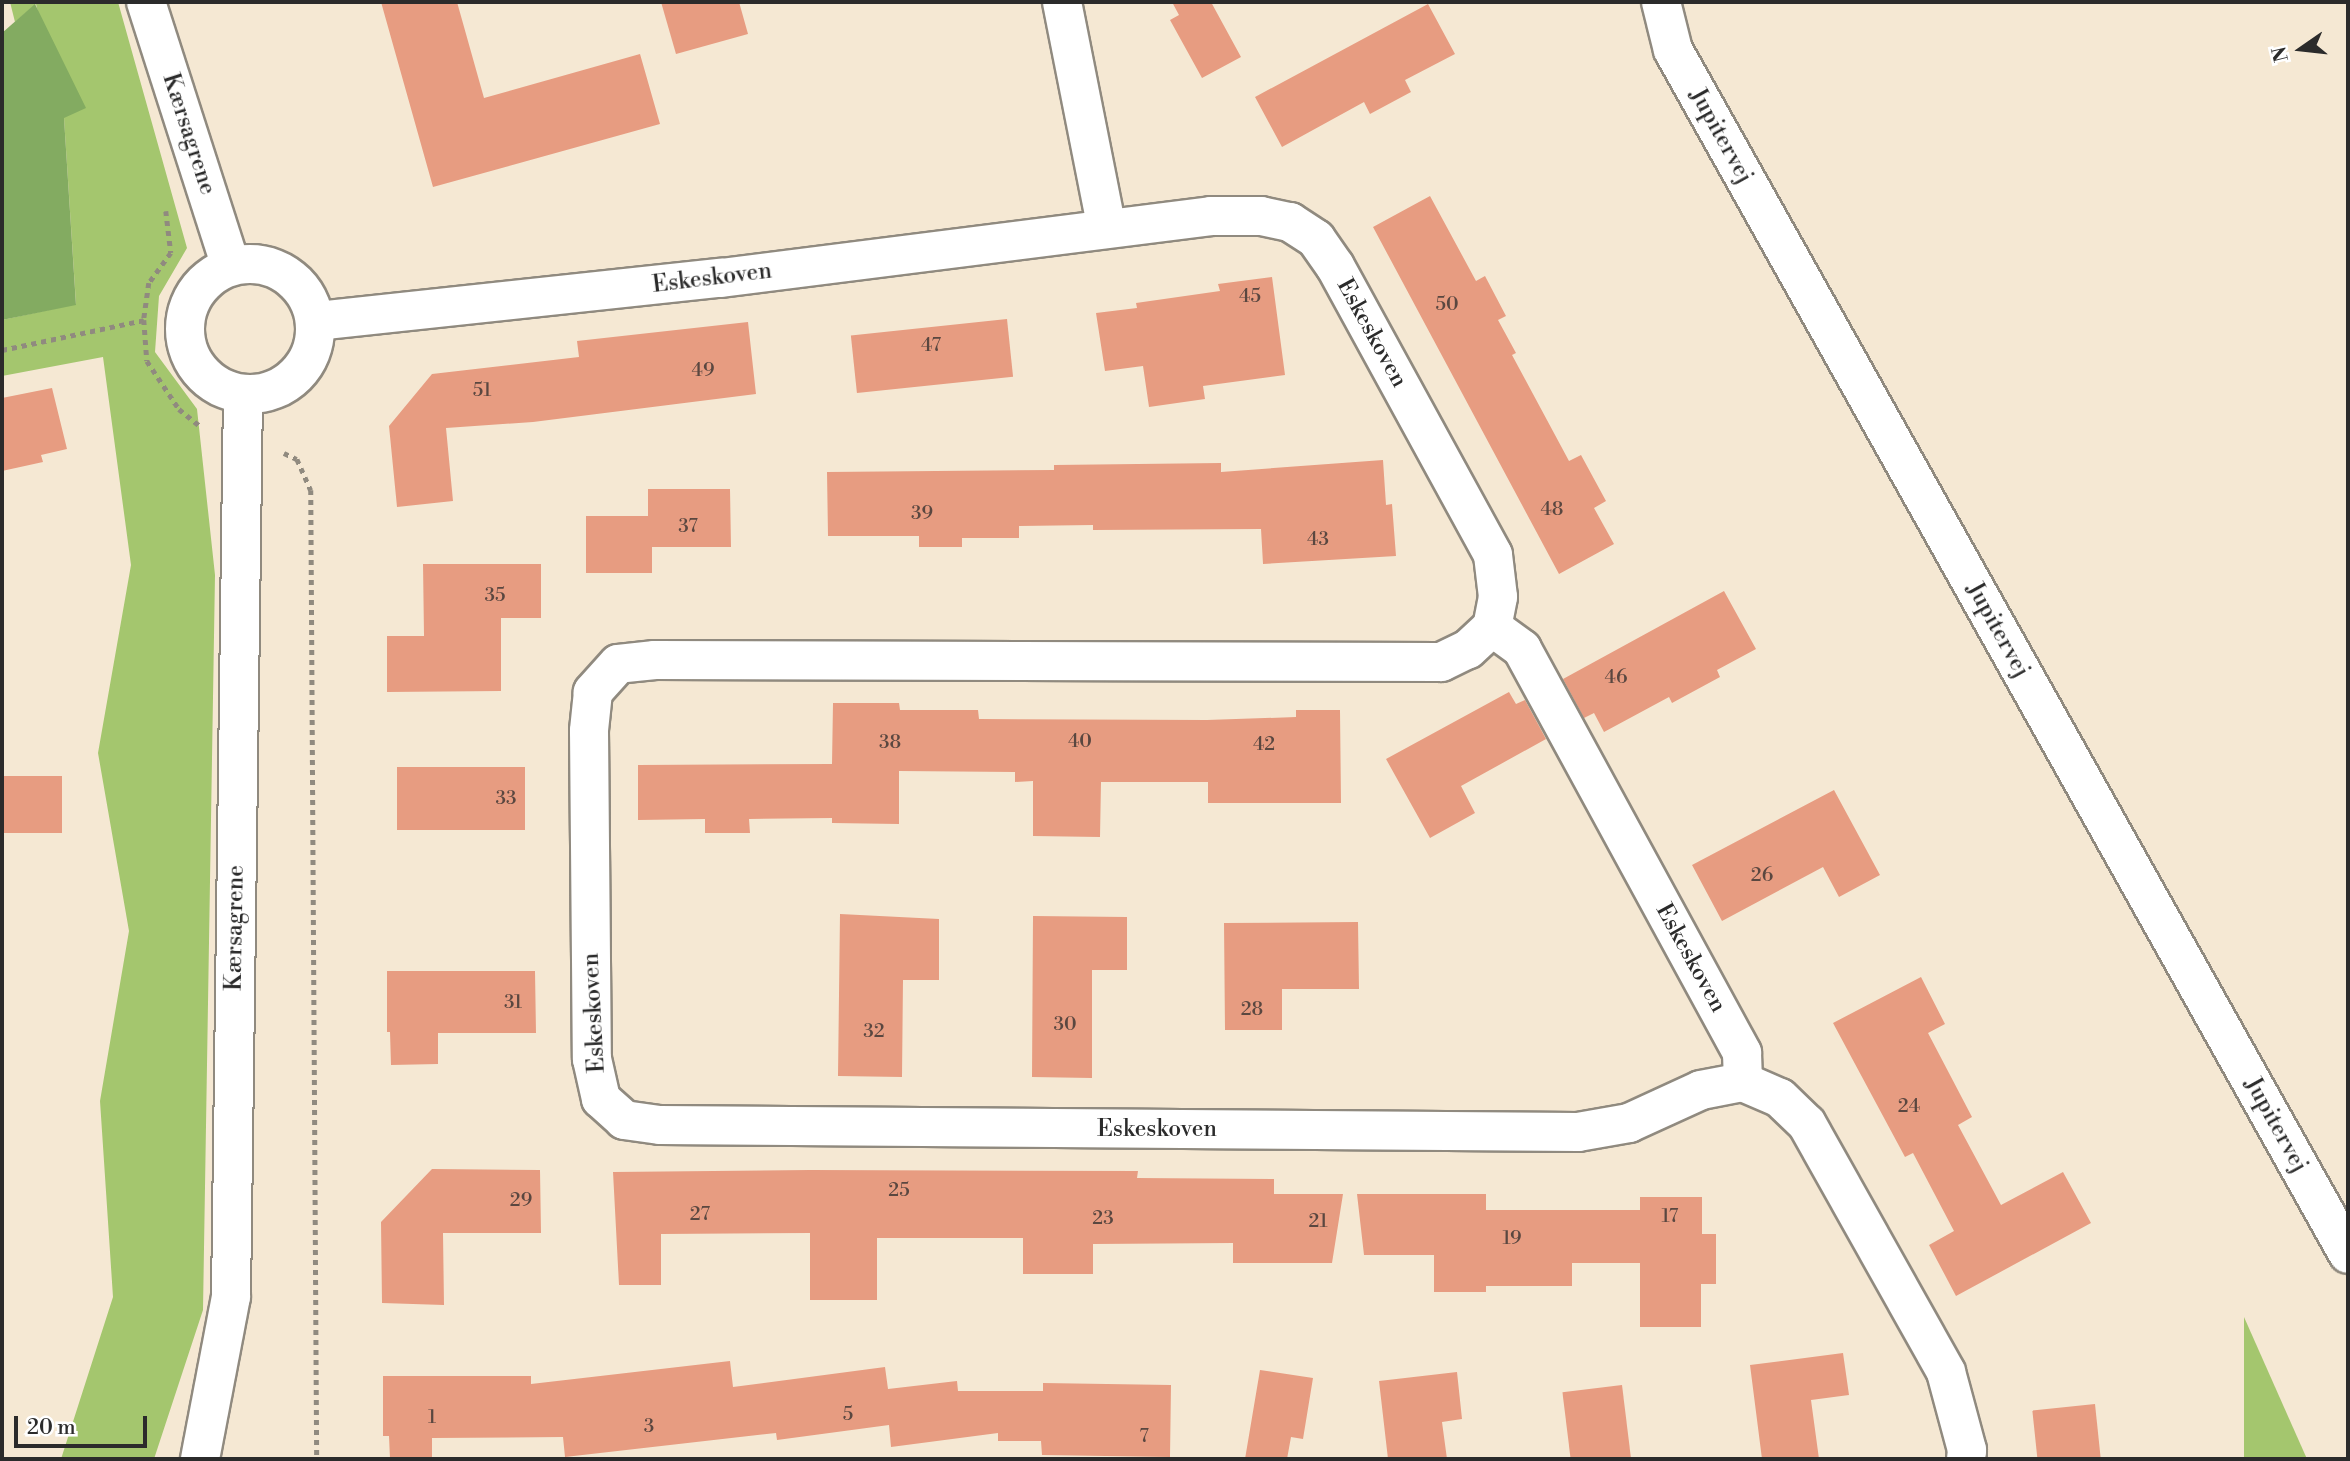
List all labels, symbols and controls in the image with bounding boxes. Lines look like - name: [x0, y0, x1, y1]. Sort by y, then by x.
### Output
- north arrow: [2266, 14, 2336, 84]
- text: N: [2267, 44, 2294, 64]
- street label: Kærsagrene: [156, 70, 222, 198]
- street label: Jupitervej: [1684, 84, 1758, 188]
- street label: Eskeskoven: [651, 257, 773, 299]
- street label: Eskeskoven: [1331, 274, 1413, 392]
- house number: 45: [1239, 286, 1261, 308]
- house number: 50: [1435, 294, 1459, 316]
- house number: 47: [921, 335, 941, 357]
- house number: 49: [692, 360, 714, 382]
- house number: 51: [473, 380, 491, 402]
- house number: 48: [1541, 499, 1563, 521]
- house number: 39: [911, 503, 933, 525]
- house number: 37: [678, 516, 698, 538]
- house number: 43: [1307, 529, 1329, 551]
- street label: Jupitervej: [1961, 578, 2035, 682]
- house number: 35: [485, 585, 505, 607]
- house number: 46: [1605, 667, 1627, 689]
- house number: 40: [1068, 731, 1092, 753]
- house number: 38: [879, 732, 901, 754]
- house number: 42: [1253, 734, 1275, 756]
- house number: 33: [496, 788, 516, 810]
- street label: Kærsagrene: [220, 865, 250, 991]
- house number: 26: [1751, 865, 1773, 887]
- street label: Eskeskoven: [1650, 899, 1732, 1017]
- street label: Eskeskoven: [577, 952, 611, 1074]
- house number: 31: [504, 992, 522, 1014]
- house number: 28: [1241, 999, 1263, 1021]
- house number: 30: [1053, 1014, 1077, 1036]
- house number: 32: [863, 1021, 885, 1043]
- street label: Jupitervej: [2239, 1073, 2313, 1177]
- house number: 24: [1898, 1096, 1920, 1118]
- street label: Eskeskoven: [1097, 1115, 1217, 1143]
- house number: 25: [888, 1180, 910, 1202]
- house number: 29: [510, 1190, 532, 1212]
- house number: 27: [690, 1204, 710, 1226]
- house number: 17: [1662, 1206, 1678, 1228]
- house number: 23: [1092, 1208, 1114, 1230]
- house number: 21: [1308, 1211, 1328, 1233]
- house number: 19: [1502, 1228, 1522, 1250]
- scale bar: [18, 1402, 150, 1446]
- house number: 5: [843, 1404, 853, 1426]
- house number: 1: [428, 1407, 436, 1429]
- text: 20 m: [27, 1415, 76, 1441]
- house number: 3: [644, 1416, 654, 1438]
- house number: 7: [1139, 1426, 1149, 1448]

